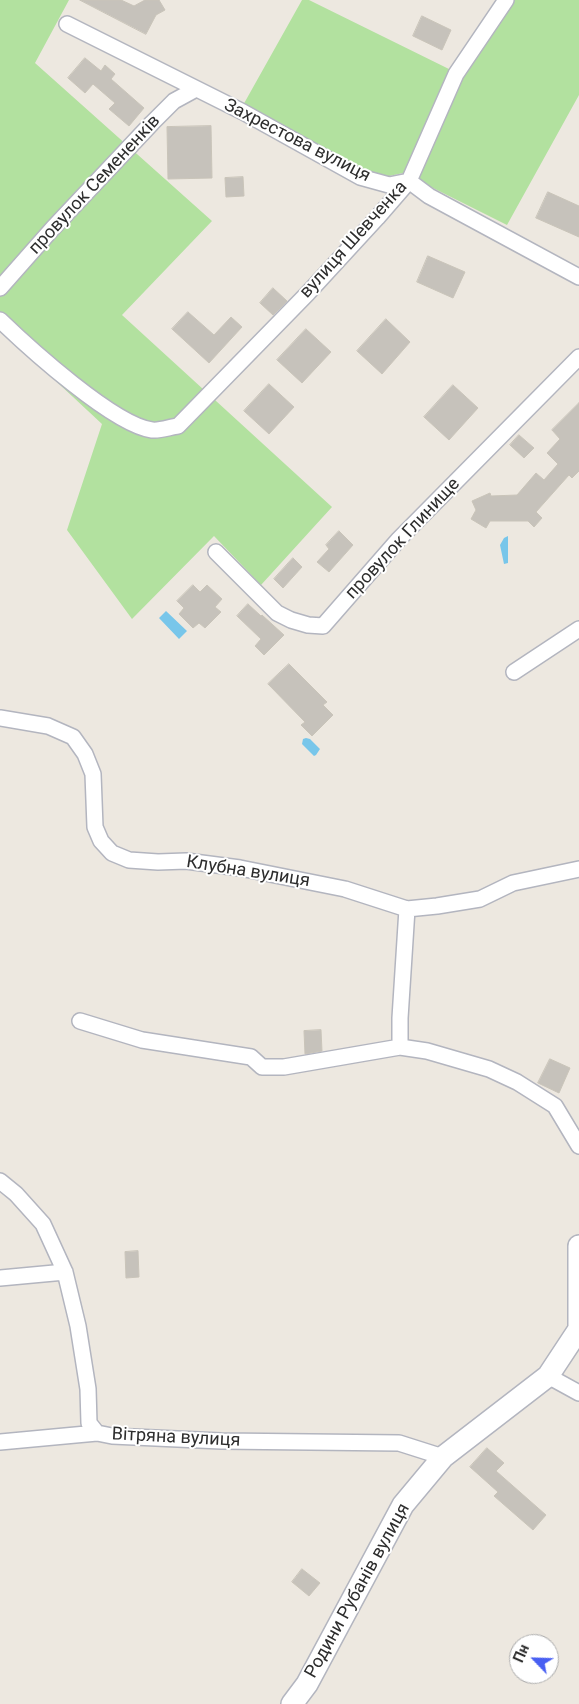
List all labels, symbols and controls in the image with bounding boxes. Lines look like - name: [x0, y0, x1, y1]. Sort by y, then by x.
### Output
- street label: Захрестова вулиця: [220, 95, 374, 187]
- street label: провулок Семененків: [25, 111, 165, 259]
- street label: вулиця Шевченка: [296, 177, 412, 303]
- street label: провулок Глинище: [341, 474, 465, 604]
- street label: Клубна вулиця: [185, 852, 311, 892]
- street label: Вітряна вулиця: [111, 1424, 241, 1452]
- street label: Родини Рубанів вулиця: [301, 1500, 415, 1682]
- north arrow: [509, 1634, 559, 1684]
- text: Пн: [510, 1642, 532, 1665]

